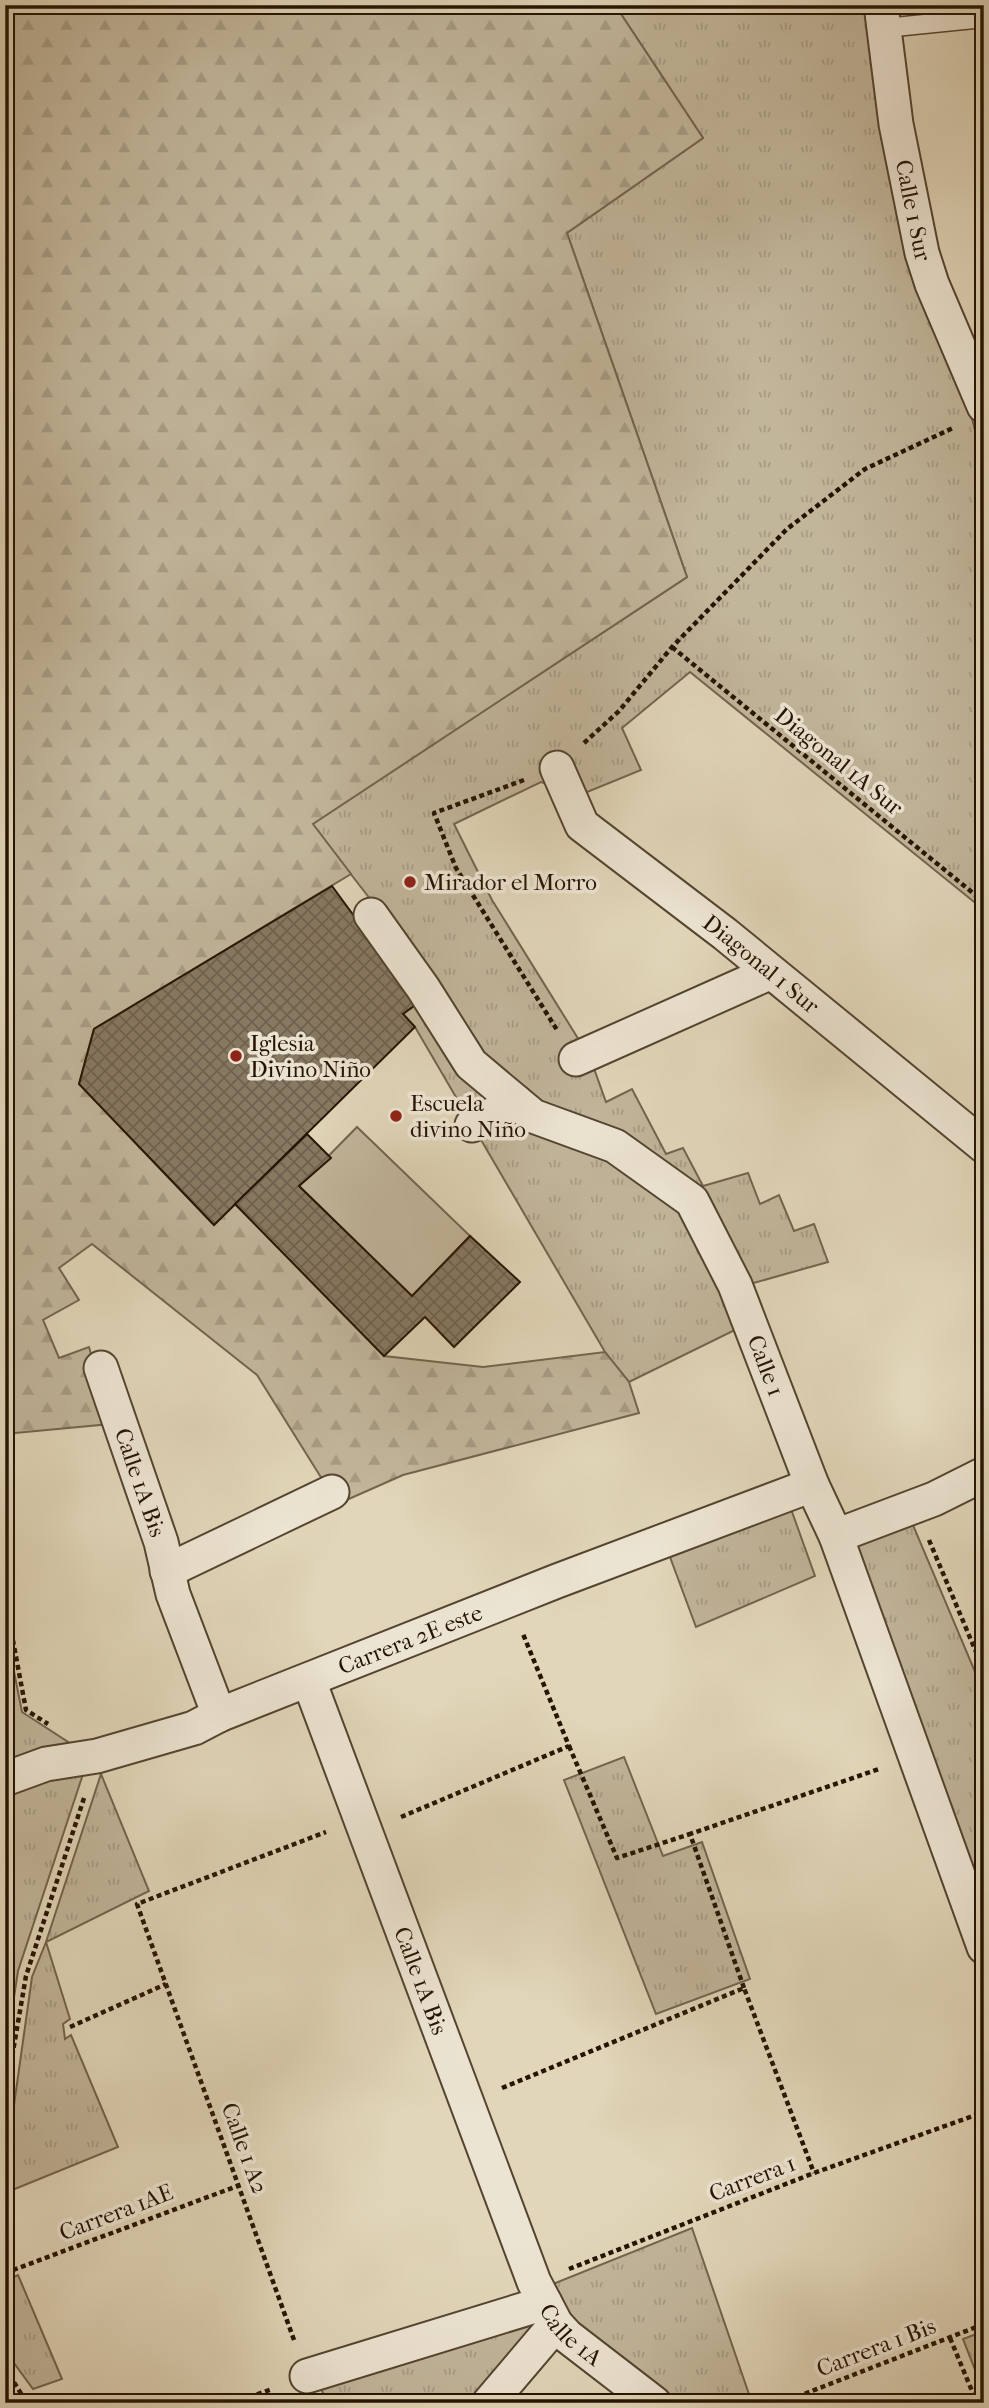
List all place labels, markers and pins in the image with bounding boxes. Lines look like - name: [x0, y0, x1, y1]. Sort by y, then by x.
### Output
- place label: Mirador el Morro: [424, 869, 597, 896]
- marker: Mirador el Morro: [402, 874, 418, 890]
- place label: Iglesia Divino Niño: [250, 1030, 371, 1083]
- marker: Iglesia Divino Niño: [228, 1048, 244, 1064]
- place label: Escuela divino Niño: [410, 1090, 526, 1143]
- marker: Escuela divino Niño: [388, 1108, 404, 1124]

